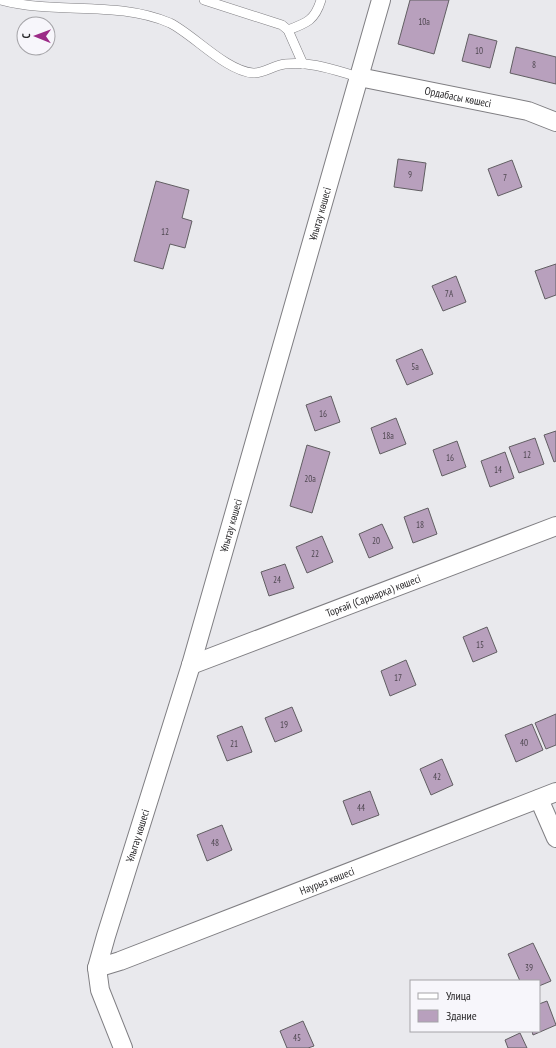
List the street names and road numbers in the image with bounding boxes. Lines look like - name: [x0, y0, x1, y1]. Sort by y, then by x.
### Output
- street label: Ордабасы көшесі: [423, 83, 493, 110]
- street label: Ұлытау көшесі: [306, 186, 334, 242]
- street label: Ұлытау көшесі: [217, 497, 245, 554]
- street label: Торғай (Сарыарқа) көшесі: [324, 571, 423, 620]
- street label: Ұлытау көшесі: [123, 807, 152, 864]
- street label: Наурыз көшесі: [298, 864, 356, 898]

